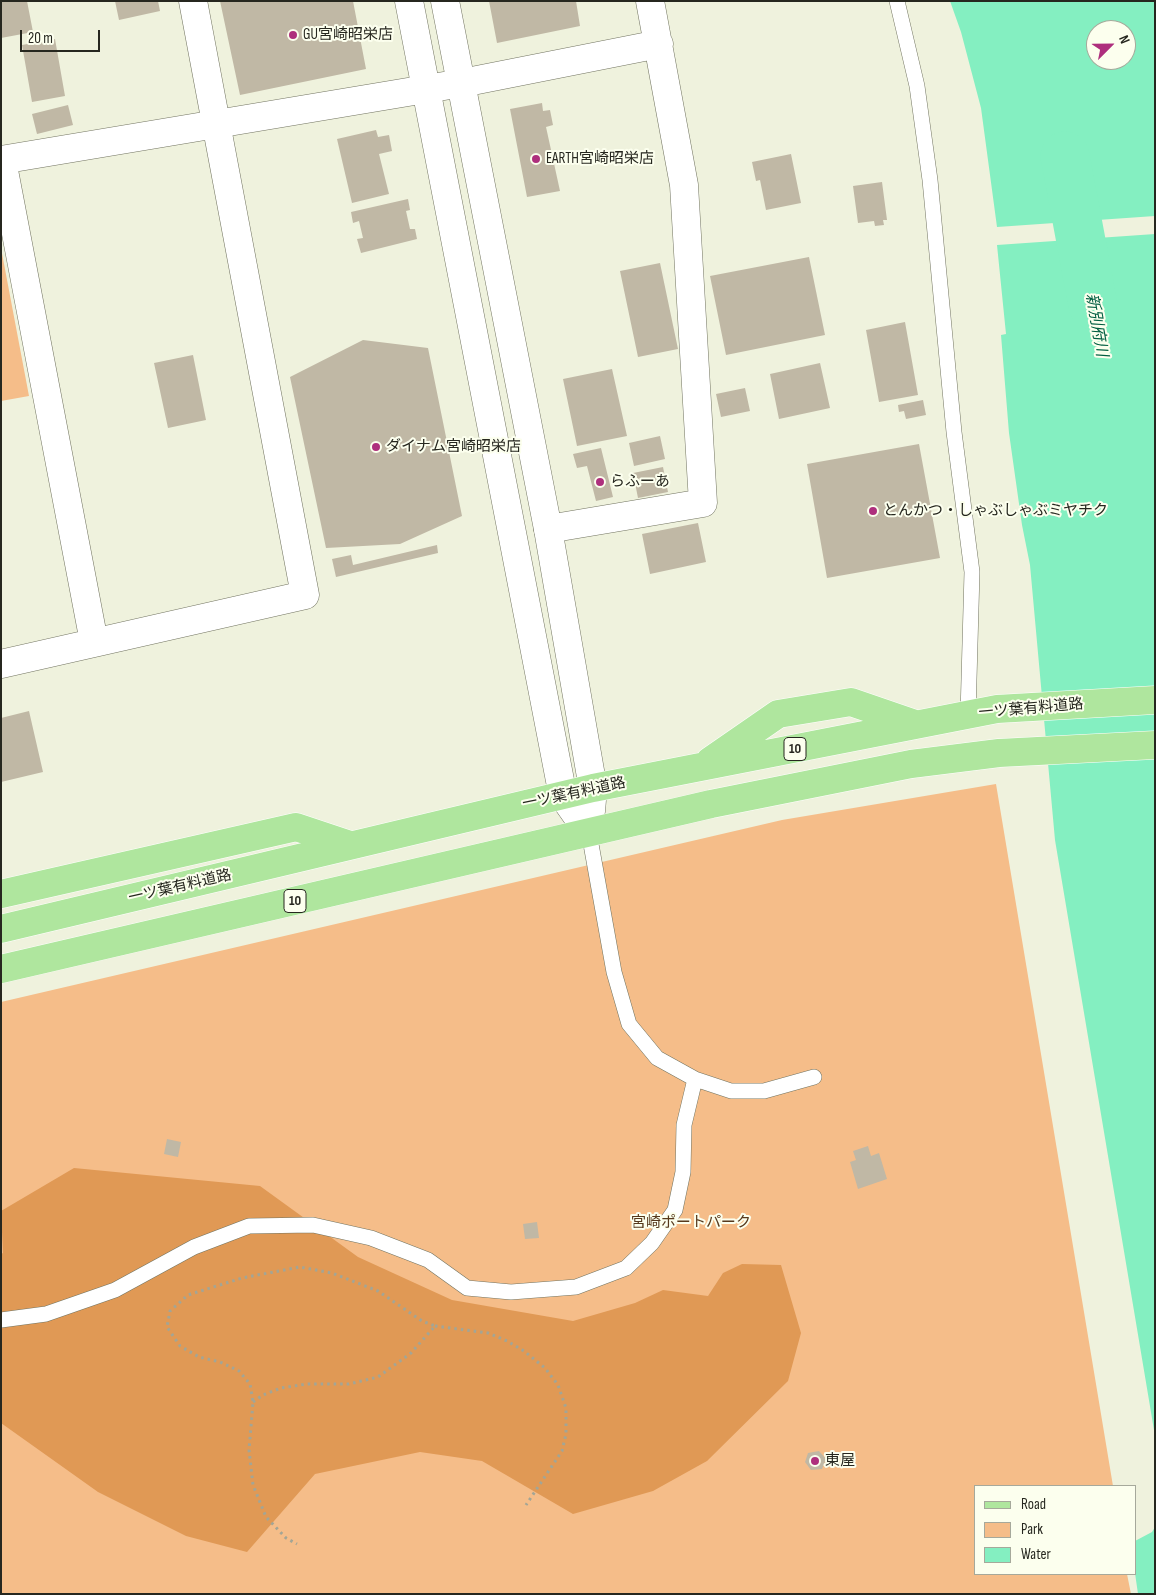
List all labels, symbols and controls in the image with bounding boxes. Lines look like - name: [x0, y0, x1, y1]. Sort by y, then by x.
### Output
- scale bar: [22, 20, 102, 52]
- north arrow: [1086, 20, 1136, 70]
- place label: GU宮崎昭栄店: [303, 26, 393, 44]
- text: 20 m: [28, 29, 53, 48]
- marker: GU宮崎昭栄店: [287, 29, 299, 41]
- text: N: [1115, 33, 1134, 46]
- place label: EARTH宮崎昭栄店: [546, 150, 654, 168]
- marker: EARTH宮崎昭栄店: [530, 153, 542, 165]
- water label: 新別府川: [1081, 292, 1111, 358]
- place label: ダイナム宮崎昭栄店: [386, 438, 521, 456]
- marker: ダイナム宮崎昭栄店: [370, 441, 382, 453]
- place label: らふーあ: [610, 473, 670, 491]
- marker: らふーあ: [594, 476, 606, 488]
- place label: とんかつ・しゃぶしゃぶミヤチク: [883, 502, 1108, 520]
- marker: とんかつ・しゃぶしゃぶミヤチク: [867, 505, 879, 517]
- street label: 一ツ葉有料道路: [978, 695, 1084, 723]
- road number: 10: [784, 738, 806, 761]
- street label: 一ツ葉有料道路: [521, 774, 627, 814]
- street label: 一ツ葉有料道路: [127, 866, 233, 908]
- road number: 10: [284, 889, 306, 912]
- park label: 宮崎ポートパーク: [631, 1214, 751, 1232]
- place label: 東屋: [825, 1452, 855, 1470]
- marker: 東屋: [809, 1455, 821, 1467]
- legend: [974, 1485, 1136, 1575]
- text: Road: [1021, 1495, 1046, 1514]
- text: Park: [1021, 1520, 1043, 1539]
- text: Water: [1021, 1545, 1051, 1564]

